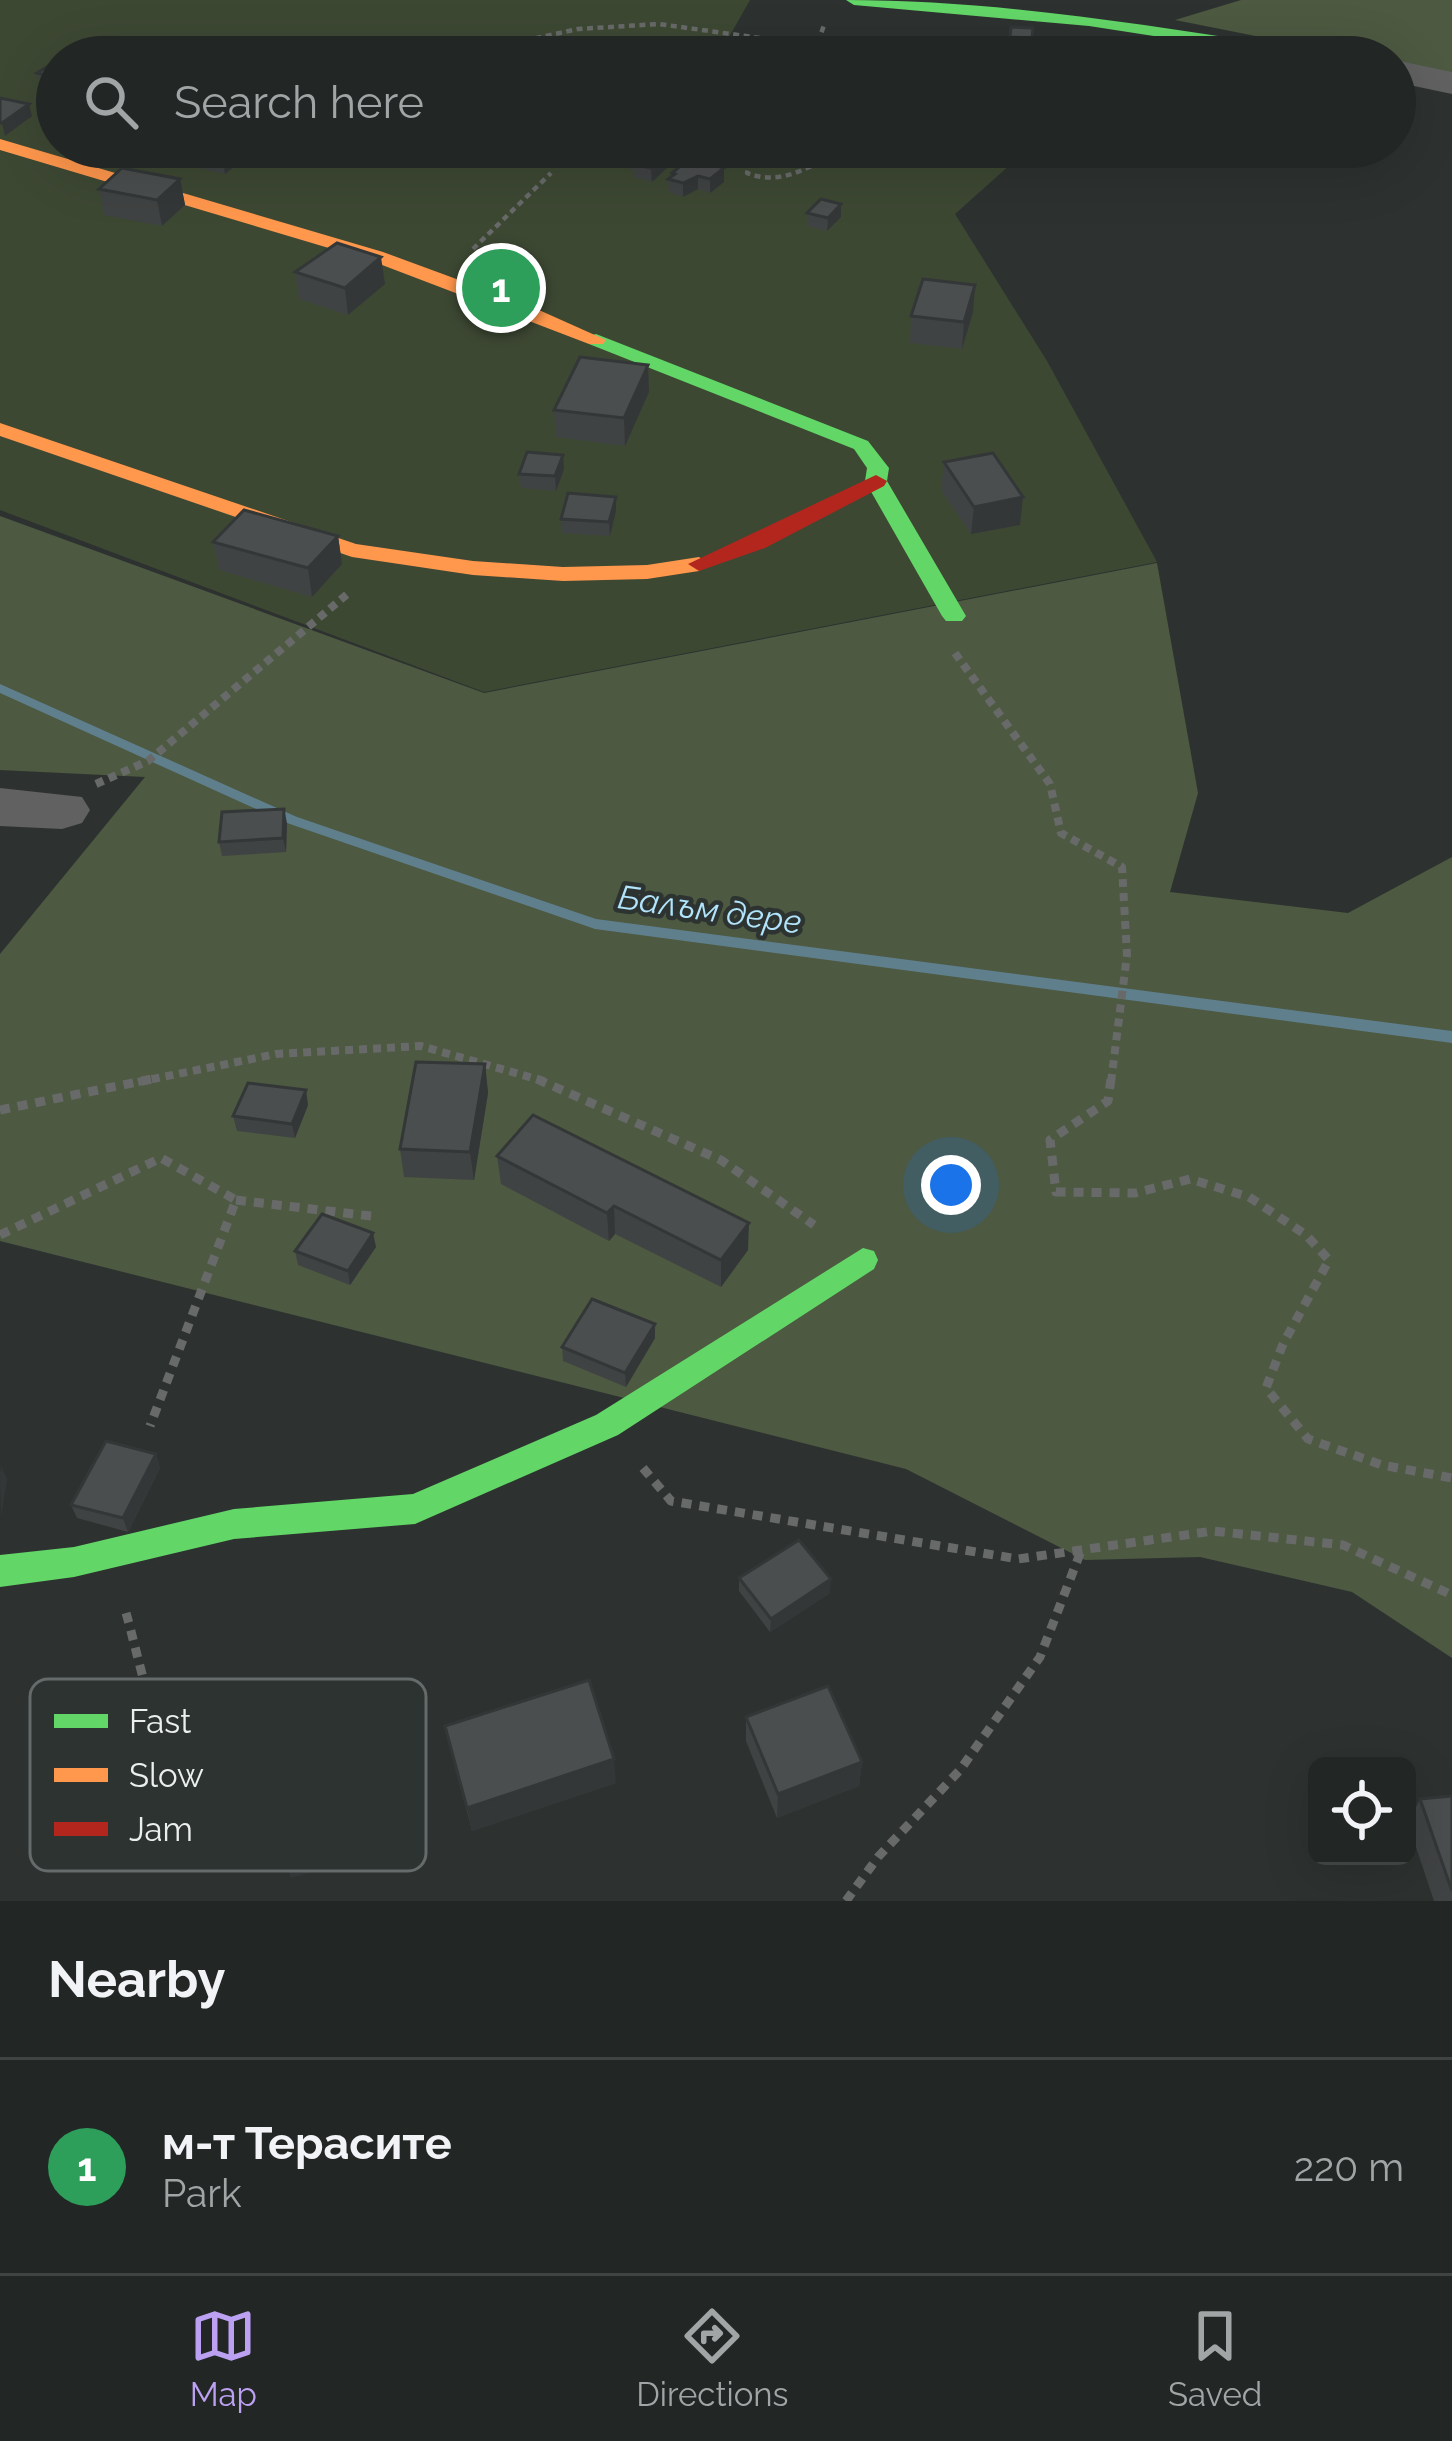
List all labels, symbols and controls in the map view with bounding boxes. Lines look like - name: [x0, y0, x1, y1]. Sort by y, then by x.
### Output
- search box: [36, 36, 1416, 168]
- icon: search: [78, 69, 144, 135]
- text: Search here: [174, 76, 424, 129]
- pin: 1: [462, 243, 540, 333]
- water label: Балъм дере: [616, 877, 804, 942]
- your location: [921, 1155, 981, 1215]
- legend: [30, 1679, 426, 1871]
- text: Fast: [129, 1702, 191, 1741]
- text: Slow: [129, 1756, 204, 1795]
- map controls: [1308, 1757, 1416, 1865]
- button: locate: [1308, 1757, 1416, 1865]
- text: Jam: [129, 1810, 193, 1849]
- text: Nearby: [48, 1949, 225, 2009]
- text: м-т Терасите: [162, 2117, 452, 2170]
- text: 1: [77, 2144, 97, 2190]
- text: 220 m: [1294, 2144, 1404, 2190]
- text: Park: [162, 2170, 242, 2216]
- tab: Map: [190, 2303, 257, 2414]
- tab: Directions: [636, 2303, 789, 2414]
- tab: Saved: [1168, 2303, 1262, 2414]

